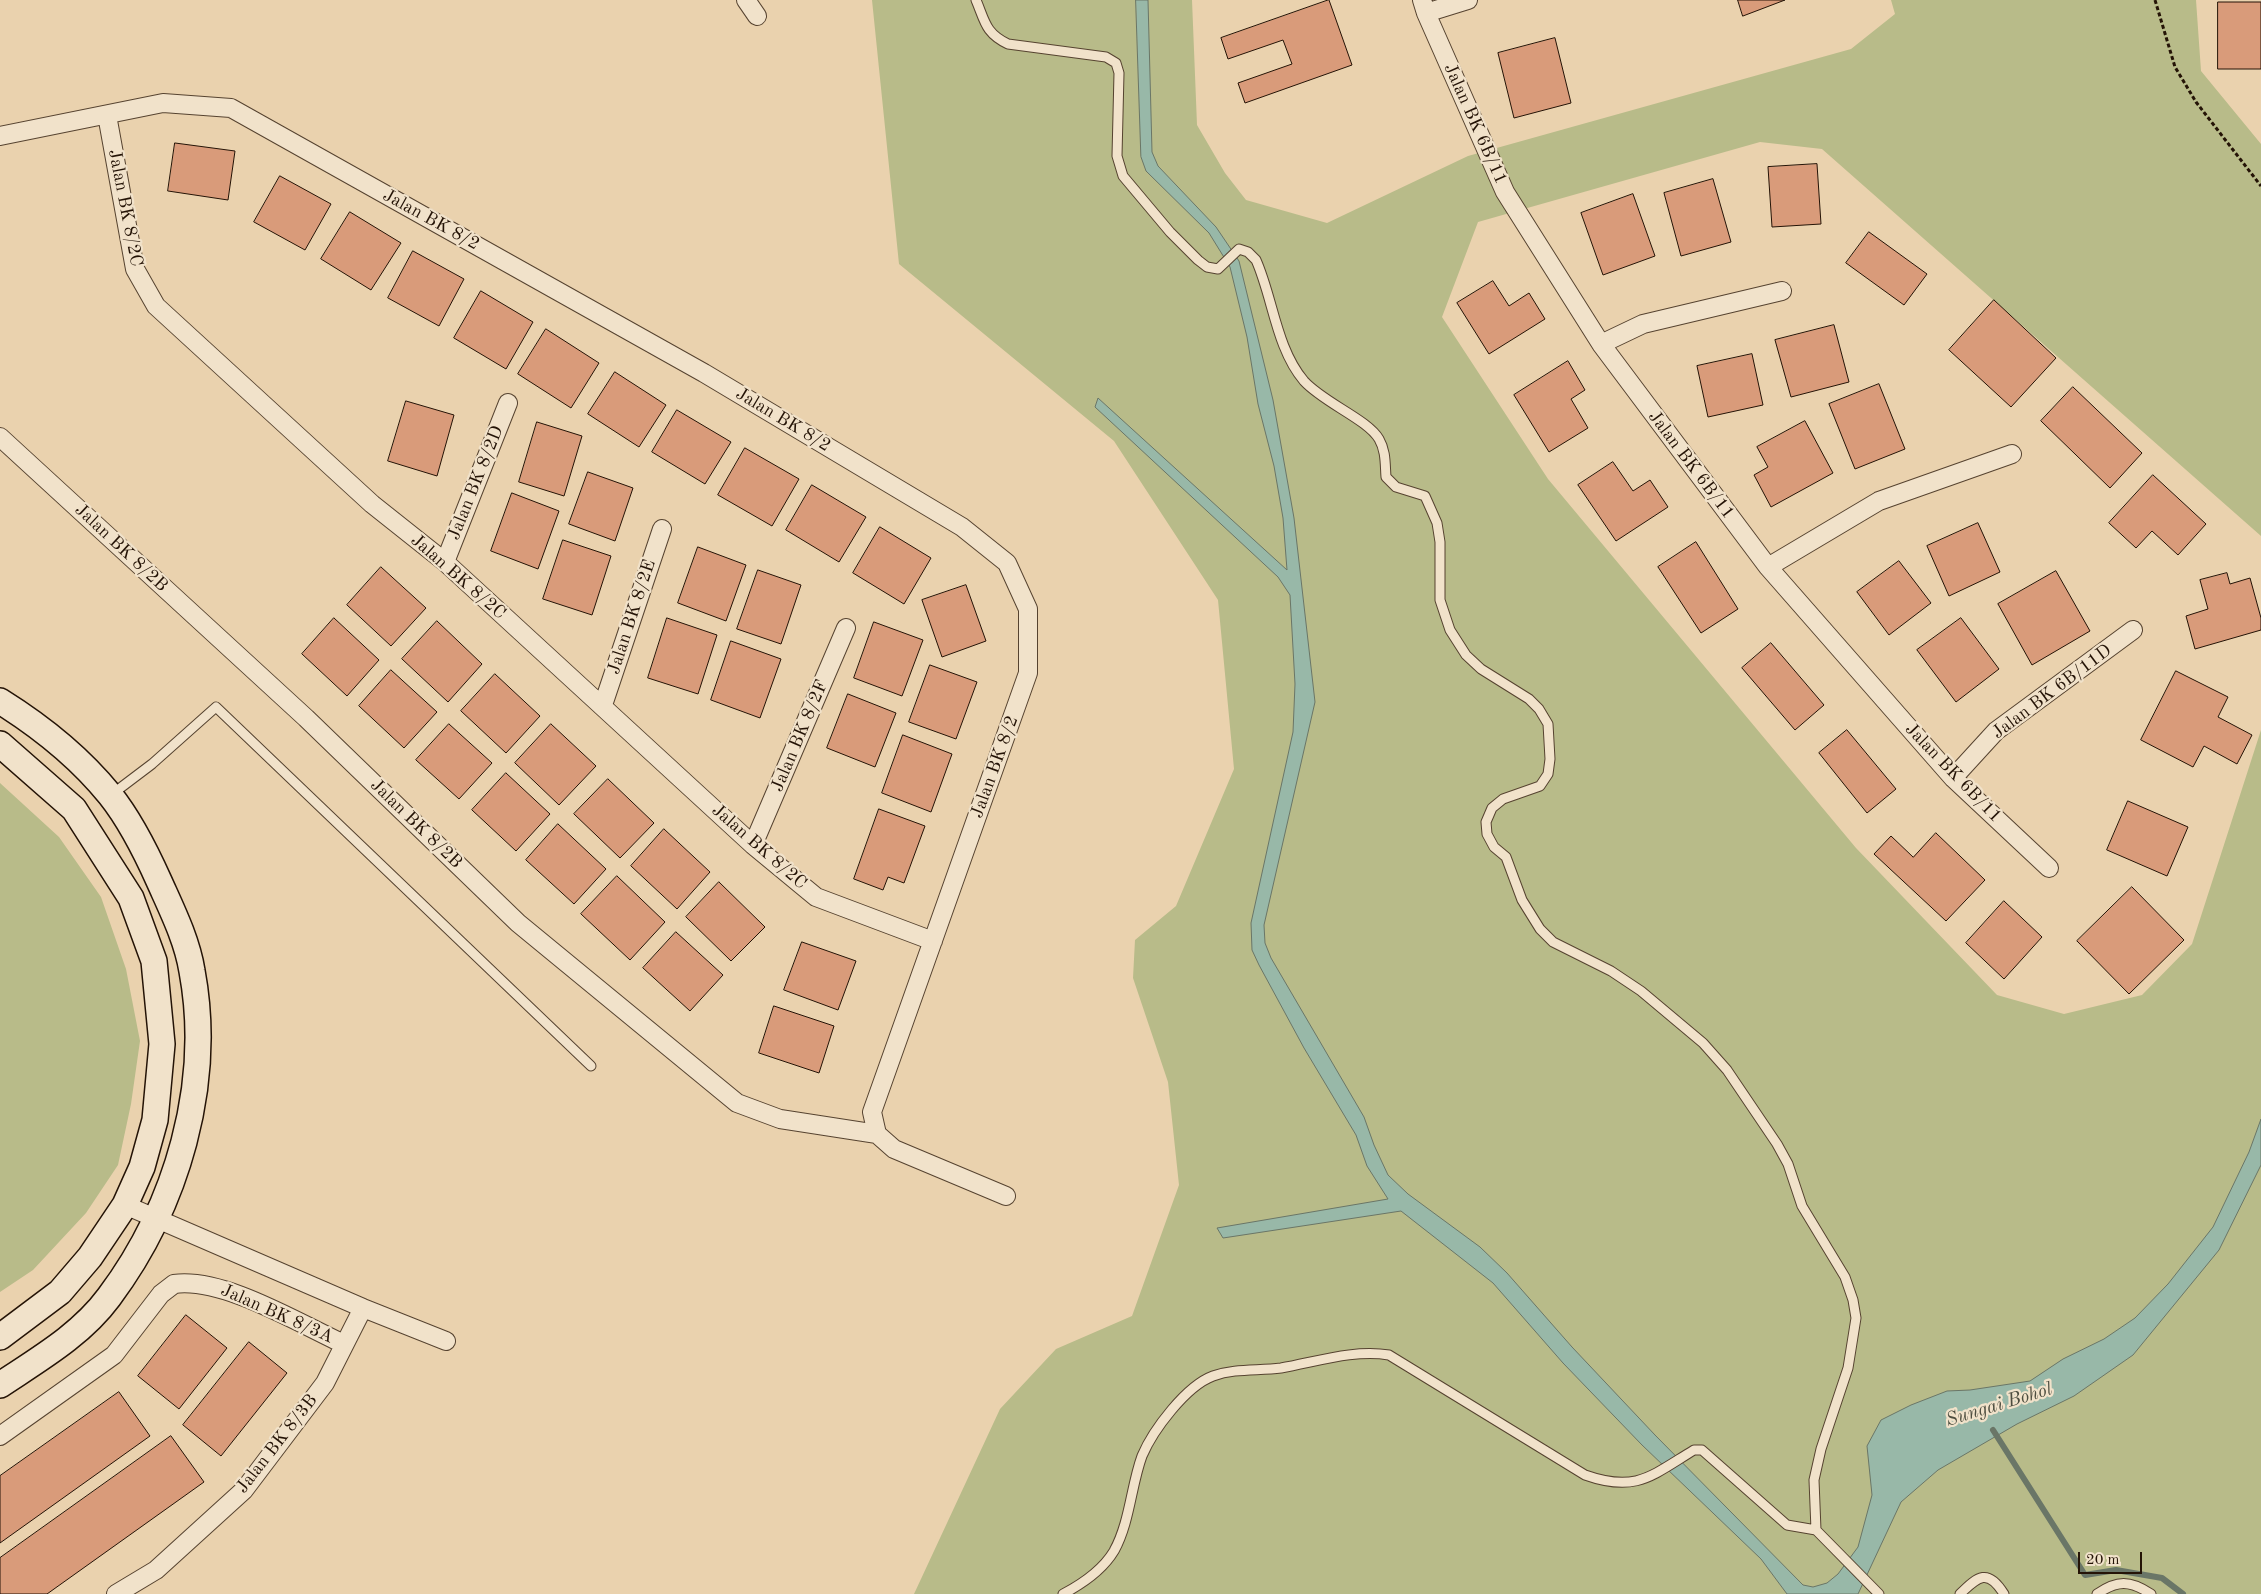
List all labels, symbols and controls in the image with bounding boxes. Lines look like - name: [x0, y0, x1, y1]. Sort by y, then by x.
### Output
- street label: Jalan BK 6B/11: [1439, 60, 1511, 188]
- street label: Jalan BK 8/2C: [103, 147, 147, 269]
- street label: Jalan BK 8/2: [379, 185, 483, 255]
- street label: Jalan BK 8/2: [732, 383, 834, 457]
- street label: Jalan BK 6B/11: [1643, 407, 1739, 523]
- street label: Jalan BK 8/2D: [443, 423, 509, 543]
- street label: Jalan BK 8/2B: [70, 499, 172, 597]
- street label: Jalan BK 8/2C: [406, 530, 510, 624]
- street label: Jalan BK 8/2E: [603, 557, 661, 677]
- street label: Jalan BK 6B/11D: [1988, 640, 2116, 744]
- street label: Jalan BK 8/2F: [767, 677, 833, 795]
- street label: Jalan BK 8/2: [967, 713, 1023, 821]
- street label: Jalan BK 6B/11: [1900, 719, 2006, 827]
- street label: Jalan BK 8/2B: [365, 775, 467, 873]
- street label: Jalan BK 8/2C: [707, 800, 811, 894]
- street label: Jalan BK 8/3A: [217, 1280, 337, 1348]
- water label: Sungai Bohol: [1943, 1378, 2055, 1432]
- street label: Jalan BK 8/3B: [232, 1390, 322, 1498]
- scale bar: [2081, 1542, 2145, 1574]
- text: 20 m: [2086, 1553, 2120, 1568]

